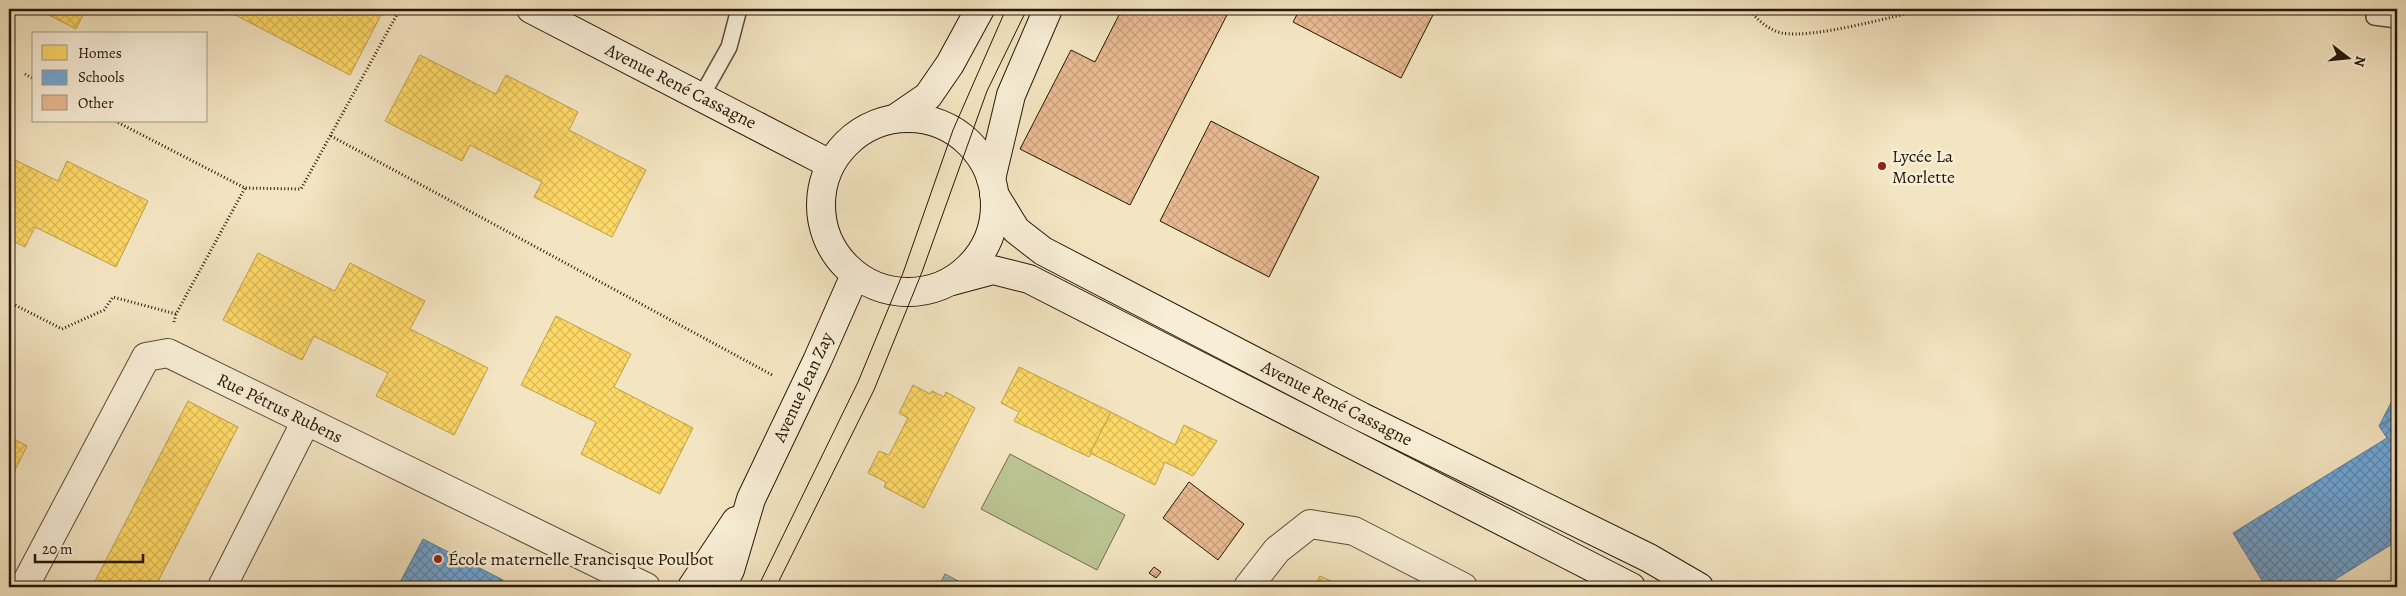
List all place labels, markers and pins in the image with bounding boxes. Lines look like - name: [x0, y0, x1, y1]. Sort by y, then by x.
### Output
- place label: Lycée La Morlette: [1892, 144, 1955, 189]
- marker: Lycée La Morlette: [1876, 160, 1888, 172]
- place label: École maternelle Francisque Poulbot: [448, 547, 714, 571]
- marker: École maternelle Francisque Poulbot: [432, 553, 444, 565]

